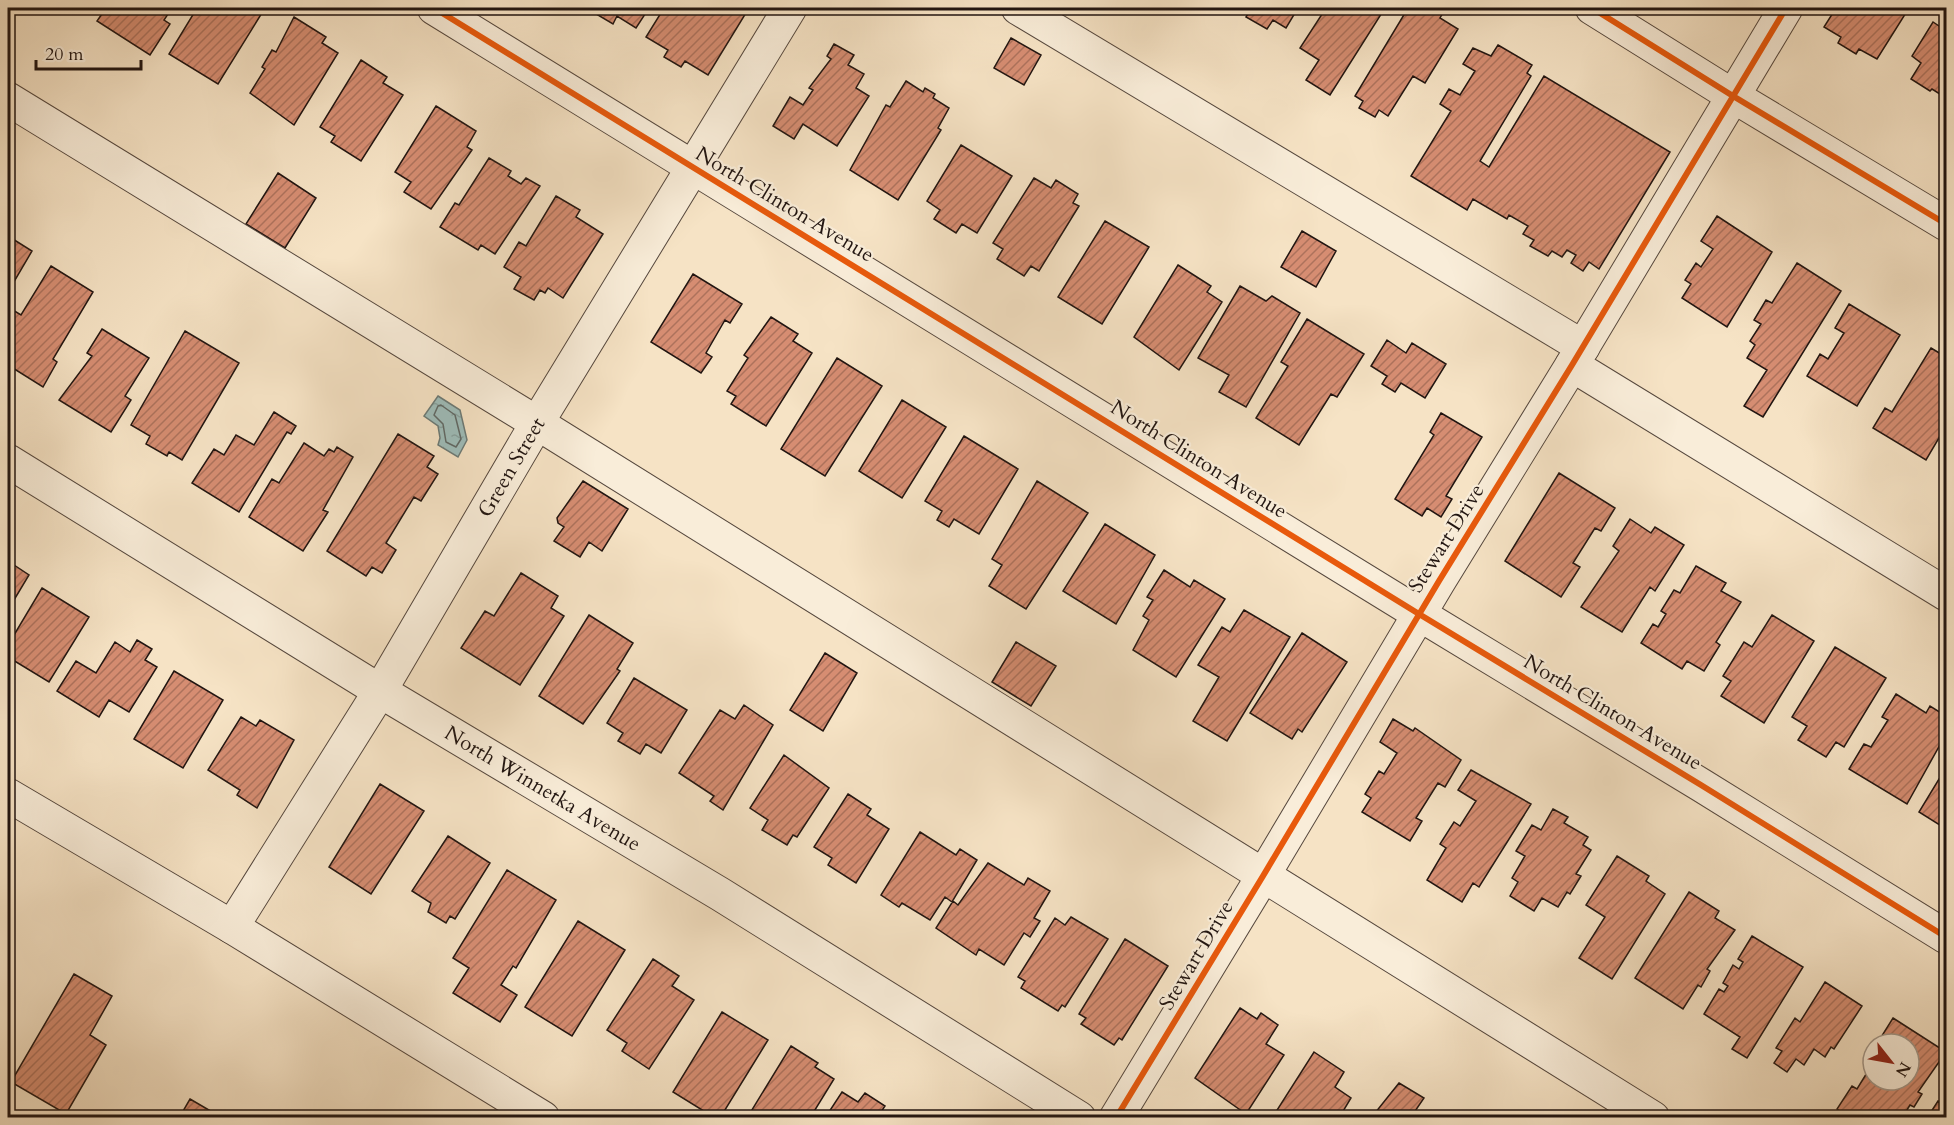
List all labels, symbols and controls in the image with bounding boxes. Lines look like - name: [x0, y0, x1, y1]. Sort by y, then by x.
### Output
- scale bar: [36, 33, 141, 71]
- text: 20 m: [45, 42, 84, 67]
- street label: North Clinton Avenue: [690, 140, 879, 269]
- street label: North Clinton Avenue: [1105, 393, 1293, 526]
- street label: Green Street: [471, 411, 552, 523]
- street label: Stewart Drive: [1401, 478, 1491, 598]
- street label: North Clinton Avenue: [1518, 648, 1707, 777]
- street label: North Winnetka Avenue: [439, 719, 646, 859]
- street label: Stewart Drive: [1152, 895, 1241, 1016]
- north arrow: [1861, 1032, 1921, 1092]
- text: N: [1890, 1058, 1916, 1081]

